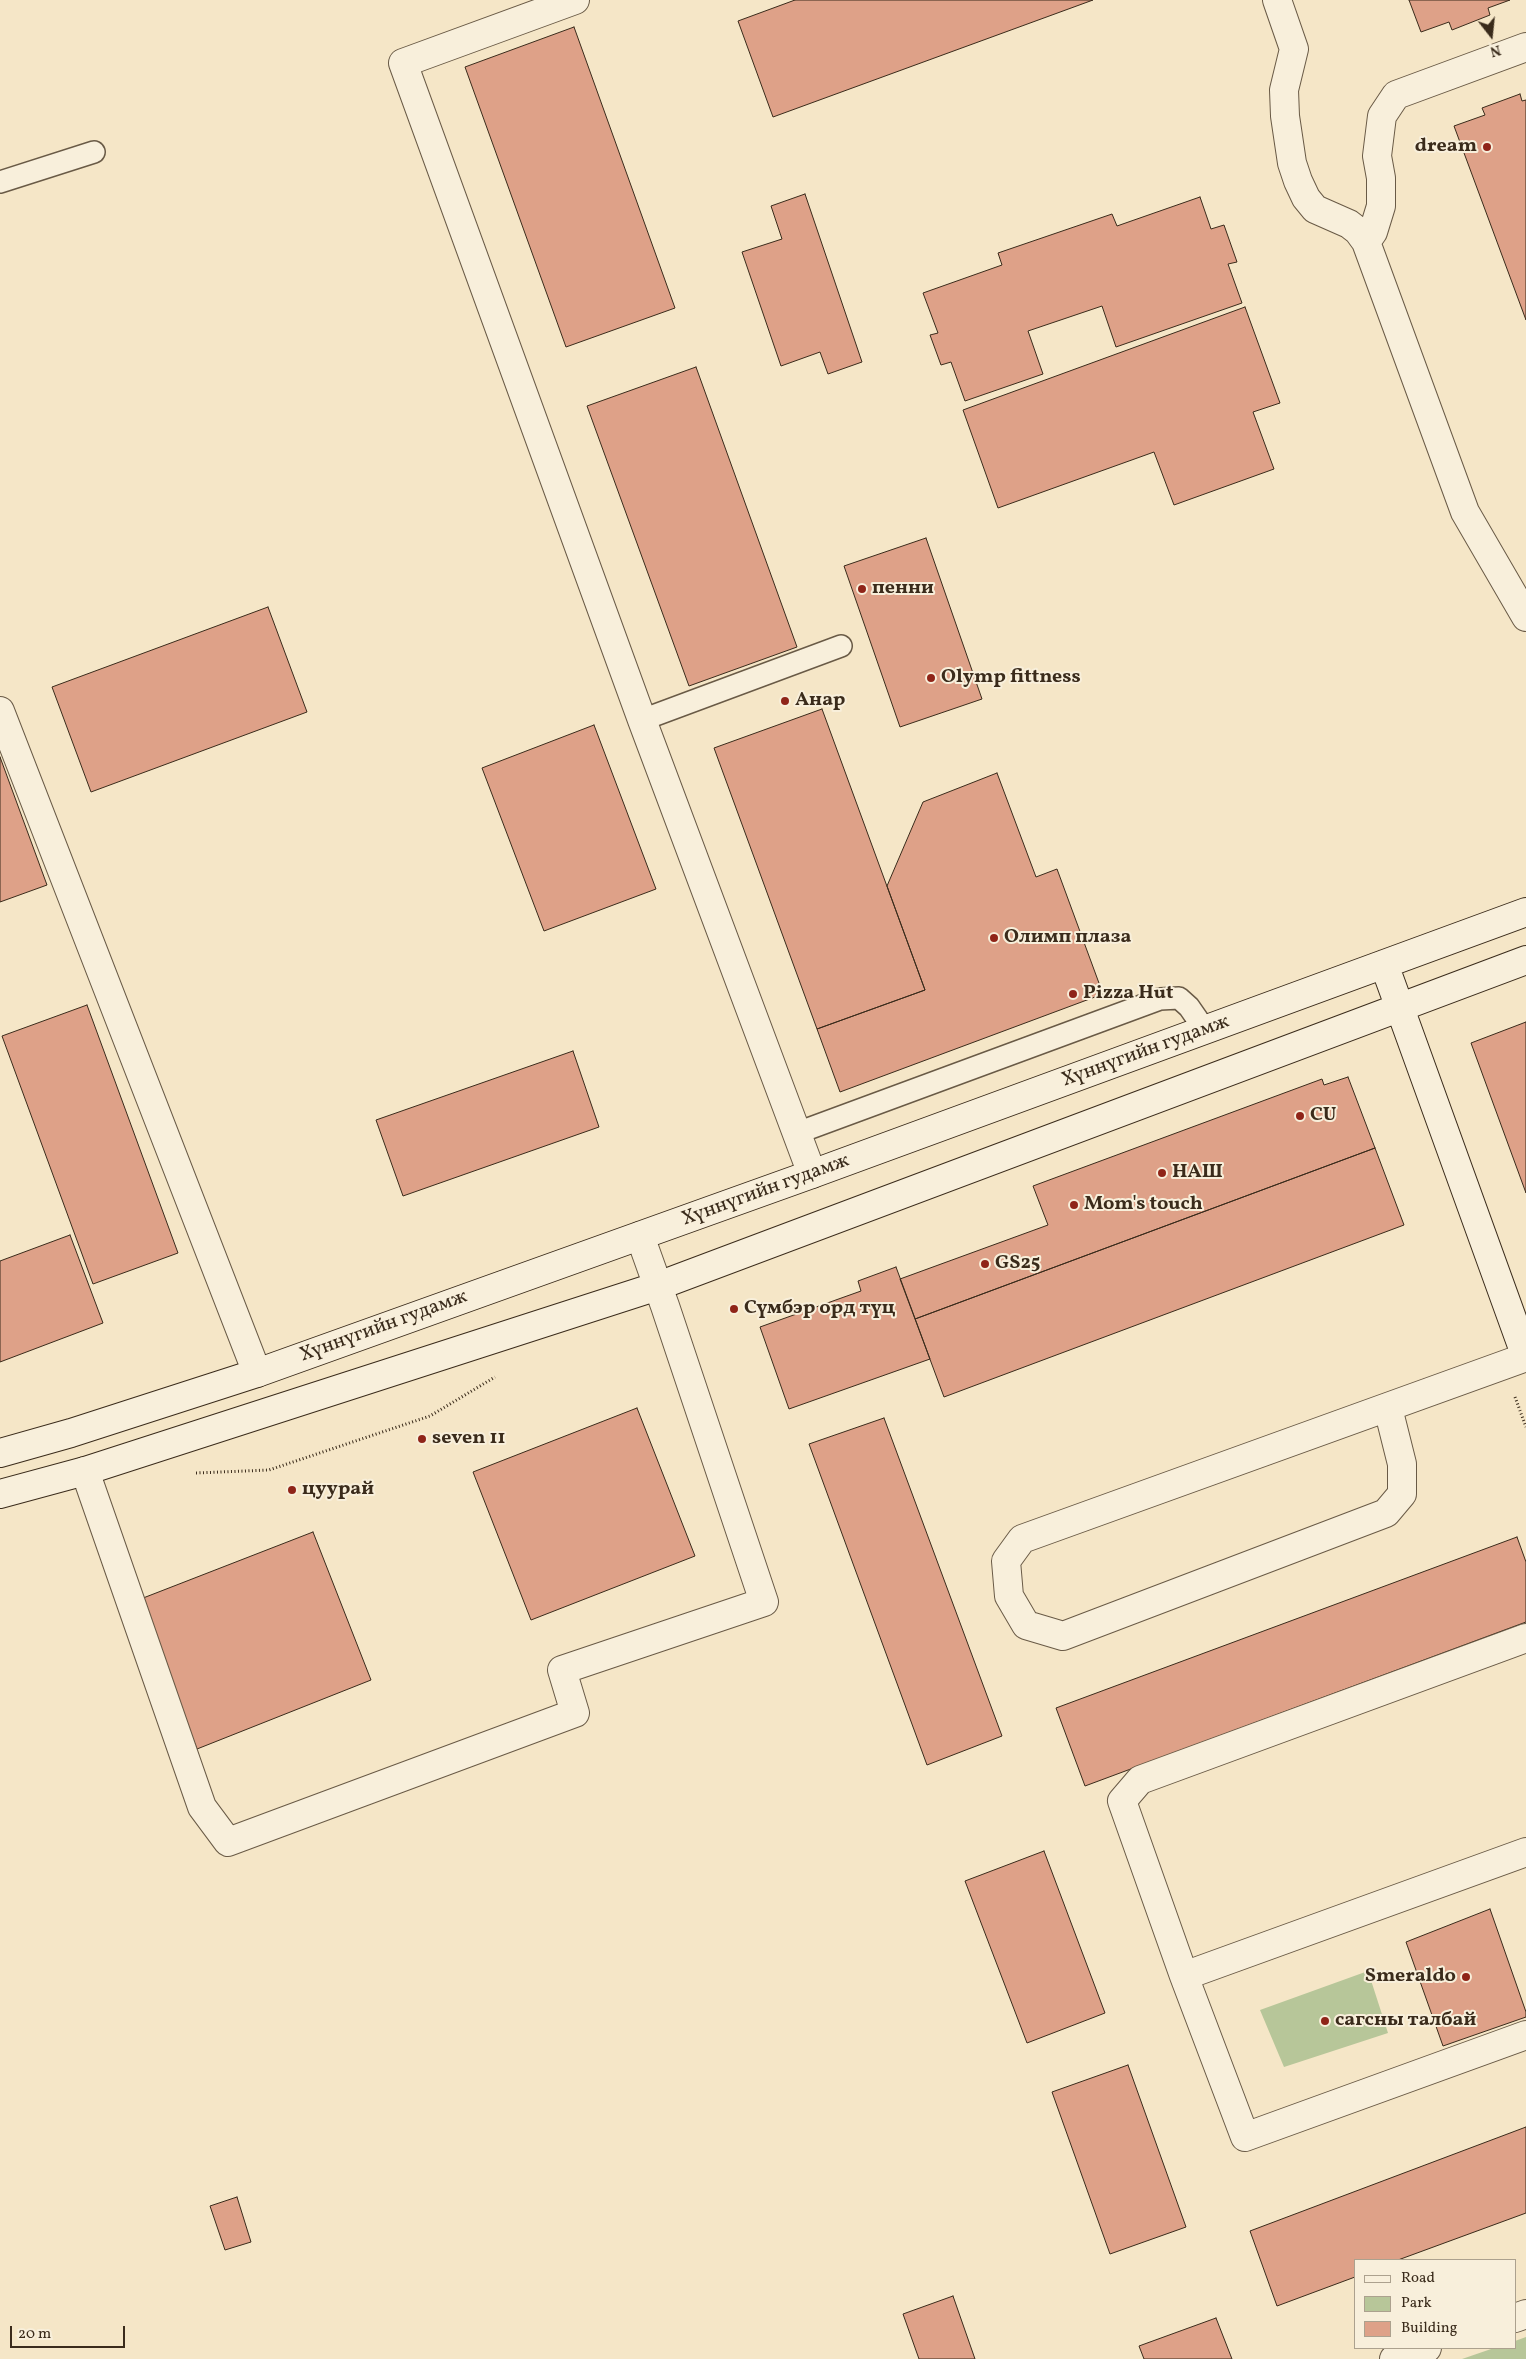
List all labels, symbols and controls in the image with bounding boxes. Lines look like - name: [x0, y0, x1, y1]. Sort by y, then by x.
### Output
- north arrow: [1466, 10, 1516, 60]
- text: N: [1488, 39, 1503, 60]
- place label: dream: [1415, 135, 1477, 159]
- marker: dream: [1481, 141, 1493, 153]
- place label: пенни: [872, 577, 934, 601]
- marker: пенни: [856, 583, 868, 595]
- place label: Olymp fittness: [941, 666, 1081, 690]
- marker: Olymp fittness: [925, 672, 937, 684]
- place label: Анар: [795, 689, 845, 713]
- marker: Анар: [779, 695, 791, 707]
- place label: Олимп плаза: [1004, 926, 1131, 950]
- marker: Олимп плаза: [988, 932, 1000, 944]
- place label: Pizza Hut: [1083, 982, 1173, 1006]
- marker: Pizza Hut: [1067, 988, 1079, 1000]
- street label: Хүннүгийн гудамж: [1059, 1011, 1233, 1093]
- place label: CU: [1310, 1104, 1337, 1128]
- marker: CU: [1294, 1110, 1306, 1122]
- street label: Хүннүгийн гудамж: [679, 1150, 853, 1232]
- place label: НАШ: [1172, 1161, 1223, 1185]
- marker: НАШ: [1156, 1167, 1168, 1179]
- place label: Mom's touch: [1084, 1193, 1203, 1217]
- marker: Mom's touch: [1068, 1199, 1080, 1211]
- place label: GS25: [995, 1252, 1040, 1276]
- marker: GS25: [979, 1258, 991, 1270]
- street label: Хүннүгийн гудамж: [297, 1286, 471, 1368]
- place label: Сүмбэр орд түц: [744, 1297, 895, 1321]
- marker: Сүмбэр орд түц: [728, 1303, 740, 1315]
- place label: seven 11: [432, 1427, 506, 1451]
- marker: seven 11: [416, 1433, 428, 1445]
- place label: цуурай: [302, 1478, 374, 1502]
- marker: цуурай: [286, 1484, 298, 1496]
- place label: Smeraldo: [1365, 1965, 1456, 1989]
- marker: Smeraldo: [1460, 1971, 1472, 1983]
- place label: сагсны талбай: [1335, 2009, 1476, 2033]
- marker: сагсны талбай: [1319, 2015, 1331, 2027]
- legend: [1354, 2259, 1516, 2349]
- text: Road: [1401, 2268, 1435, 2289]
- text: Park: [1401, 2293, 1432, 2314]
- scale bar: [12, 2316, 128, 2348]
- text: Building: [1401, 2318, 1457, 2339]
- text: 20 m: [18, 2324, 51, 2345]

